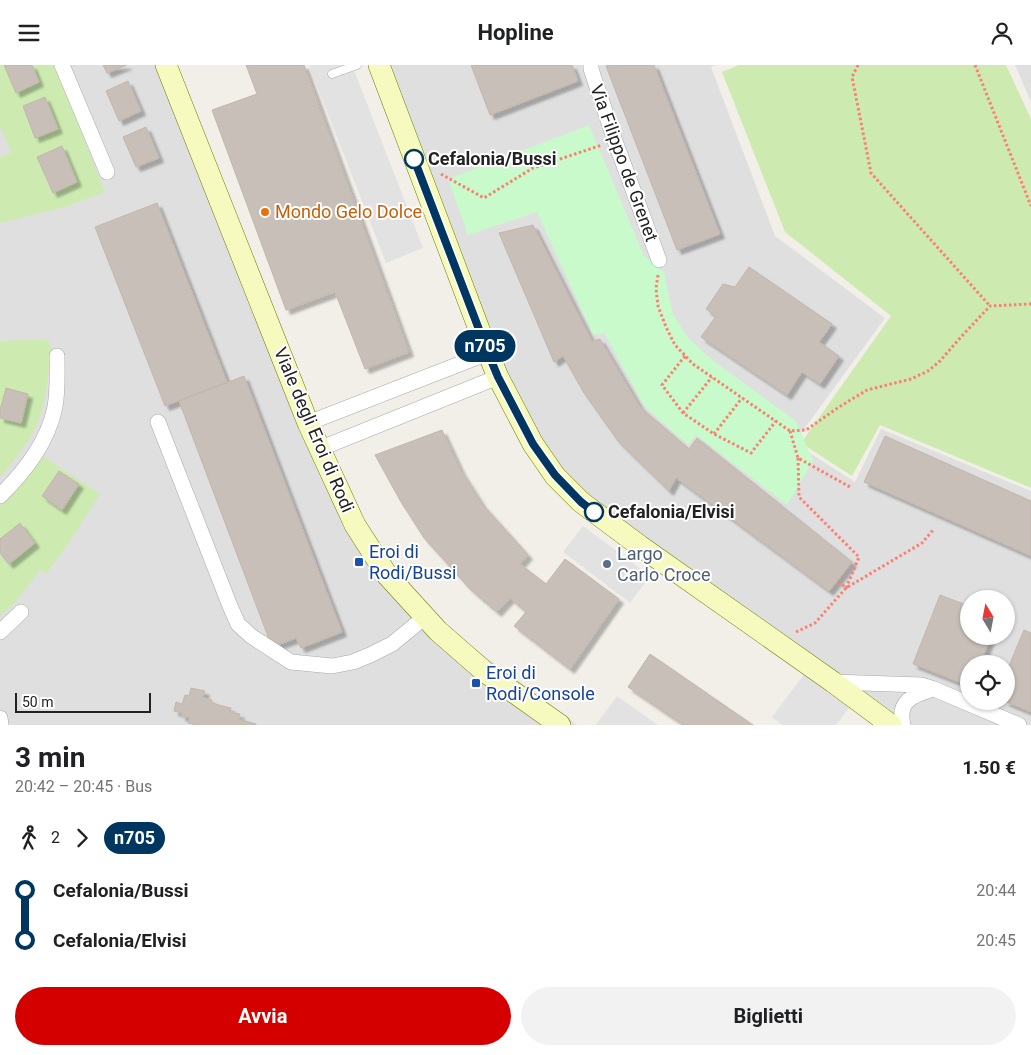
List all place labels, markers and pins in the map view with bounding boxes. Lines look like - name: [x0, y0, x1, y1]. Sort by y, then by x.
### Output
- place label: Cefalonia/Bussi: [428, 148, 557, 169]
- marker: Cefalonia/Bussi: [404, 149, 424, 169]
- place label: Mondo Gelo Dolce: [275, 201, 422, 222]
- marker: Mondo Gelo Dolce: [259, 206, 271, 218]
- place label: Cefalonia/Elvisi: [608, 501, 734, 522]
- marker: Cefalonia/Elvisi: [584, 502, 604, 522]
- place label: Eroi di Rodi/Bussi: [369, 541, 456, 583]
- place label: Largo Carlo Croce: [617, 543, 711, 585]
- marker: Eroi di Rodi/Bussi: [353, 556, 365, 568]
- marker: Largo Carlo Croce: [601, 558, 613, 570]
- place label: Eroi di Rodi/Console: [486, 662, 595, 704]
- marker: Eroi di Rodi/Console: [470, 677, 482, 689]

